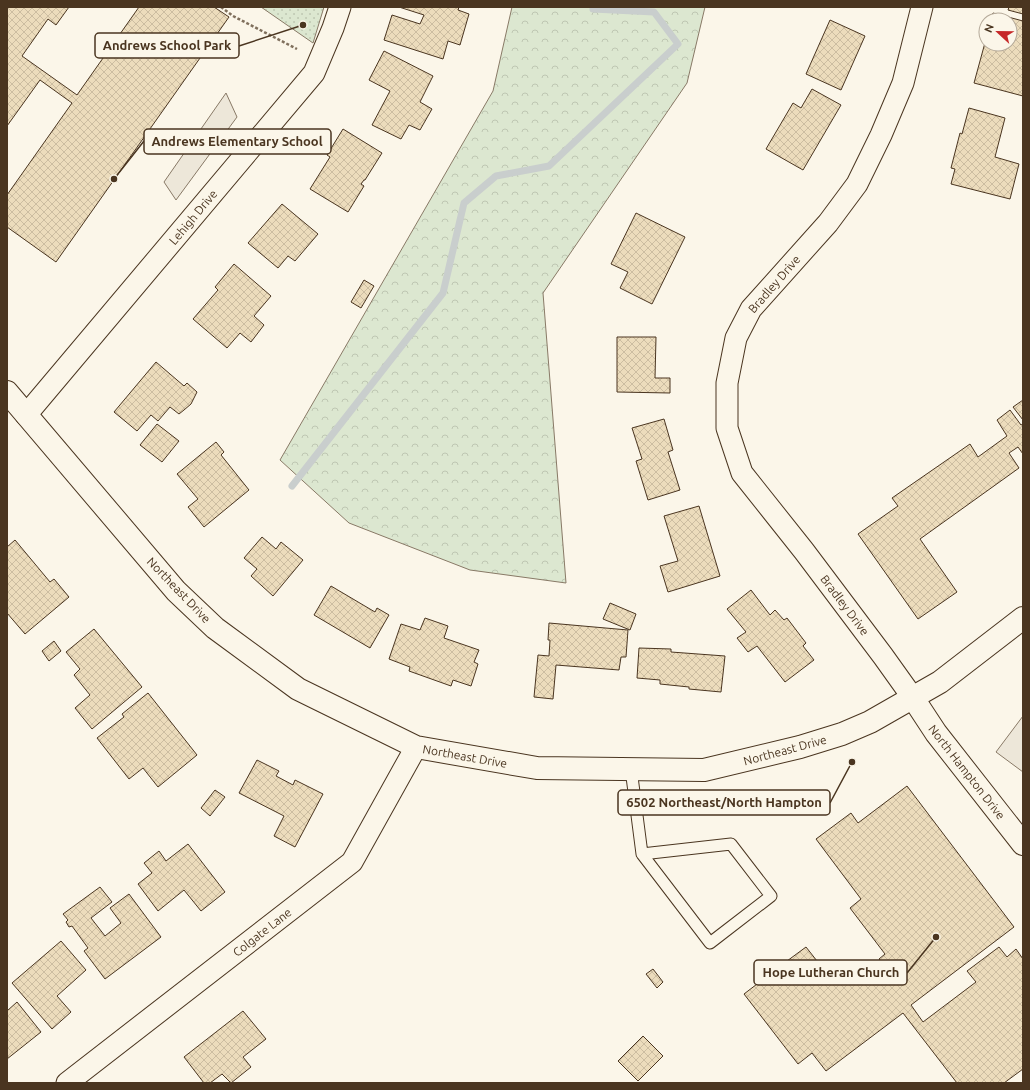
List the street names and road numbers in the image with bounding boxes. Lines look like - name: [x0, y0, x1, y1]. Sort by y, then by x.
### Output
- street label: Lehigh Drive: [166, 187, 220, 247]
- street label: Bradley Drive: [745, 253, 803, 315]
- street label: Northeast Drive: [145, 555, 213, 625]
- street label: Bradley Drive: [818, 572, 872, 638]
- street label: North Hampton Drive: [926, 722, 1008, 822]
- street label: Northeast Drive: [742, 733, 828, 767]
- street label: Northeast Drive: [422, 742, 508, 770]
- street label: Colgate Lane: [230, 905, 294, 959]

